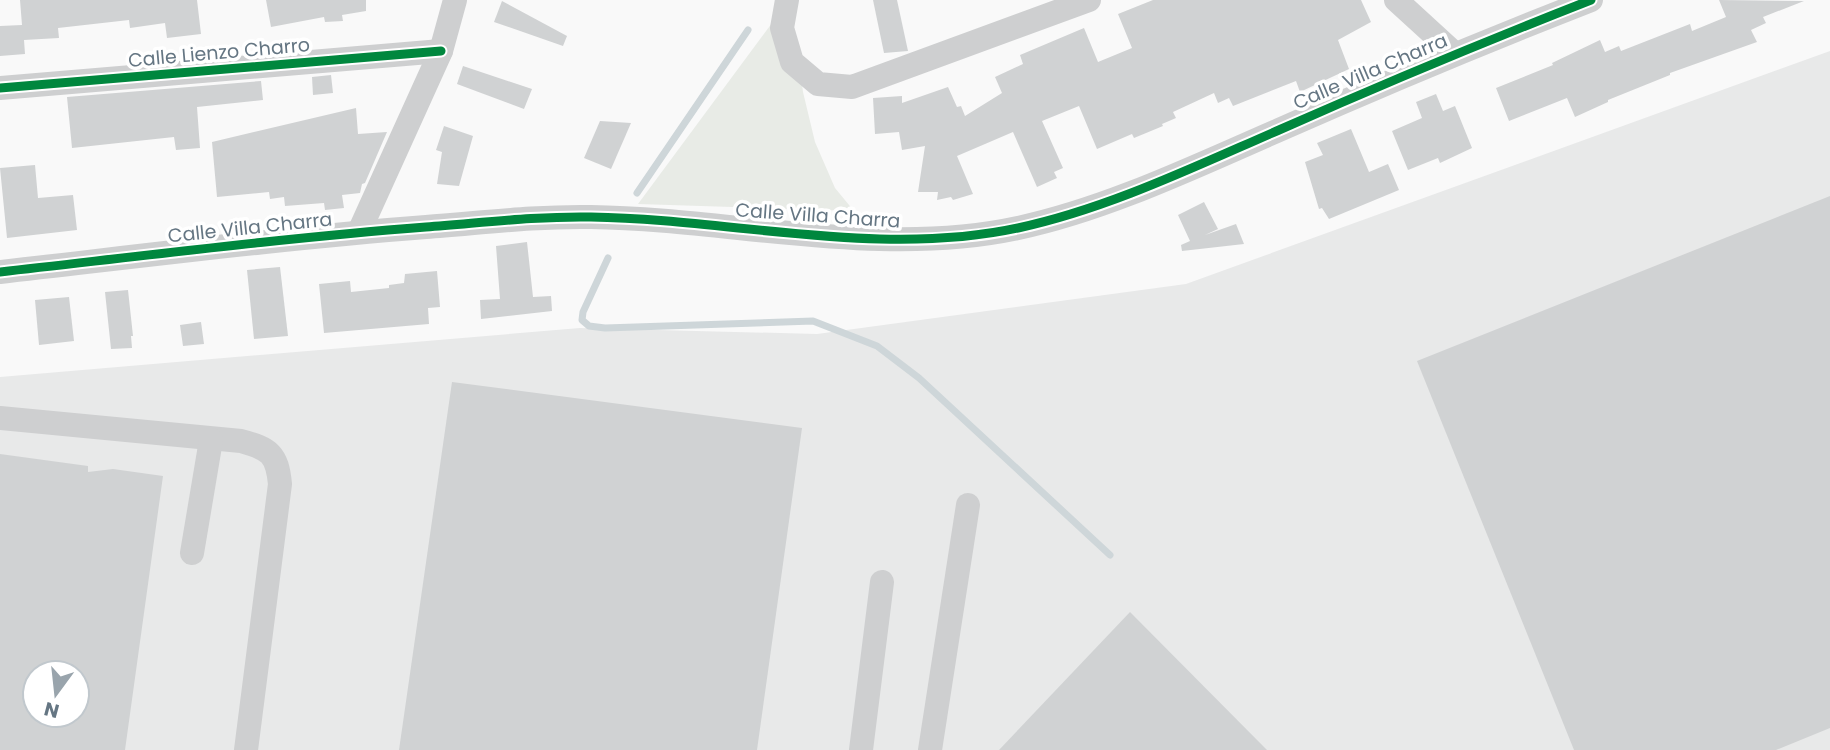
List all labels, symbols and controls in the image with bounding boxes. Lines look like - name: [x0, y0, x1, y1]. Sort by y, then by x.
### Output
- street label: Calle Villa Charra: [1289, 27, 1451, 116]
- street label: Calle Lienzo Charro: [127, 31, 311, 74]
- street label: Calle Villa Charra: [735, 196, 901, 235]
- street label: Calle Villa Charra: [166, 205, 334, 250]
- north arrow: [21, 659, 91, 729]
- text: N: [41, 695, 62, 725]

